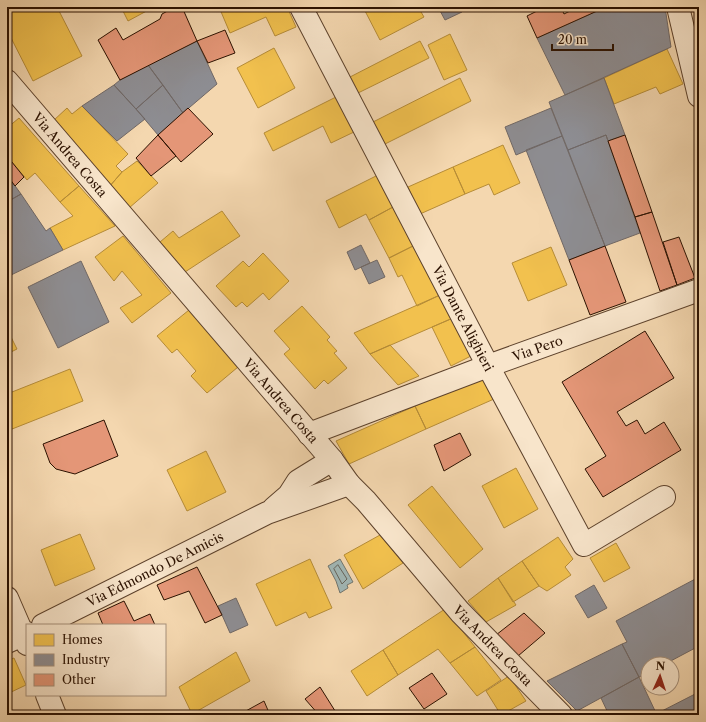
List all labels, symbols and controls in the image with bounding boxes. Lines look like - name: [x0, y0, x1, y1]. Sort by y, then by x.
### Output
- scale bar: [552, 26, 613, 52]
- text: 20 m: [558, 32, 587, 47]
- street label: Via Andrea Costa: [29, 108, 111, 200]
- street label: Via Dante Alighieri: [429, 262, 497, 374]
- street label: Via Pero: [509, 332, 565, 365]
- street label: Via Andrea Costa: [240, 354, 322, 446]
- street label: Via Edmondo De Amicis: [83, 528, 226, 610]
- street label: Via Andrea Costa: [449, 601, 536, 689]
- legend: [26, 624, 166, 696]
- text: Homes: [62, 632, 102, 647]
- text: Industry: [62, 652, 110, 667]
- north arrow: [640, 656, 680, 696]
- text: N: [655, 659, 666, 673]
- text: Other: [62, 672, 96, 687]

